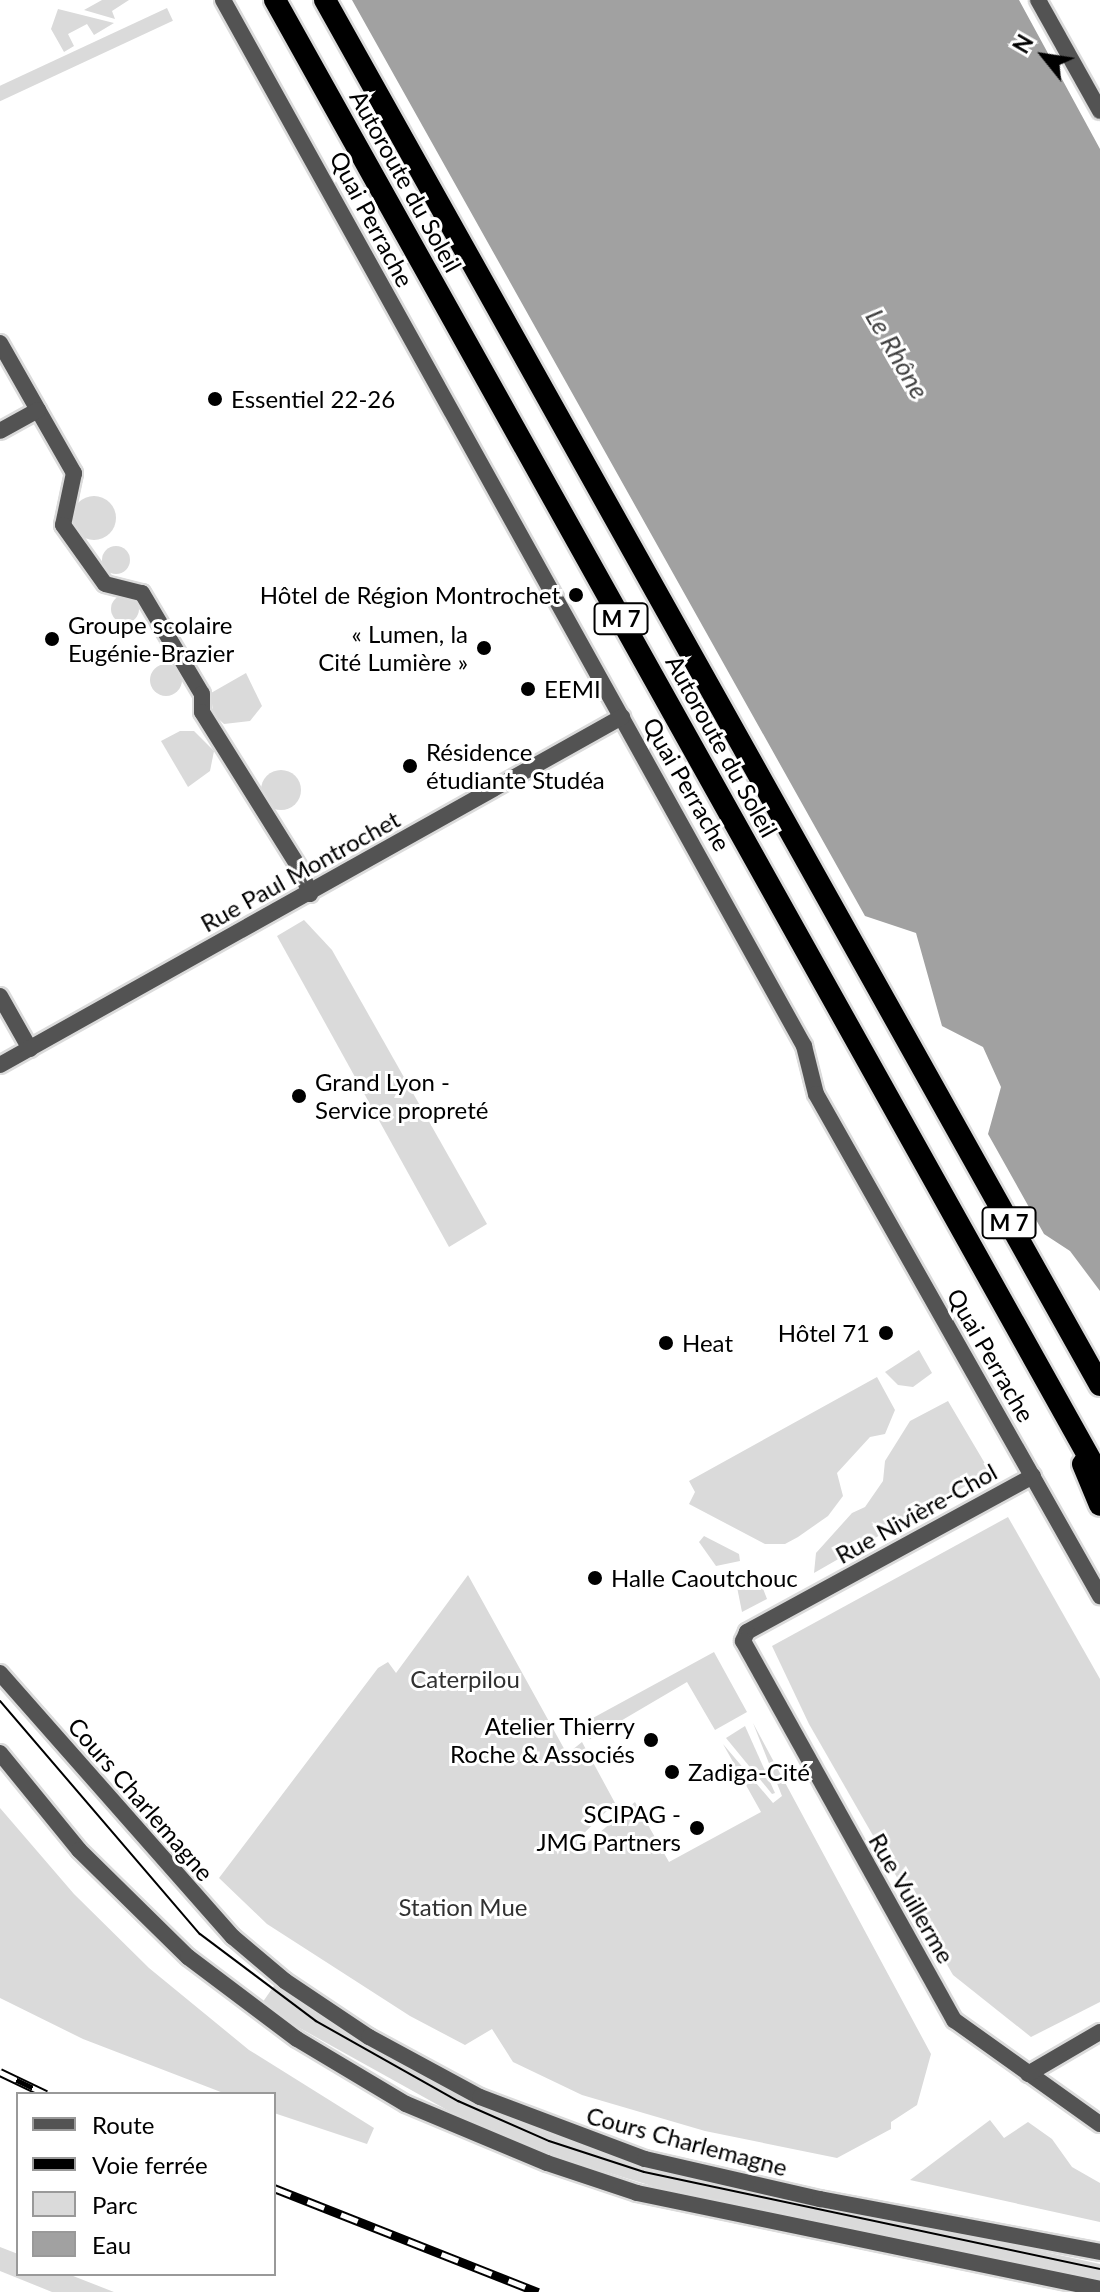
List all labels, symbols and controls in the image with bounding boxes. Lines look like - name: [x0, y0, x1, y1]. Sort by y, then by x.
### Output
- north arrow: [1004, 16, 1084, 96]
- text: N: [1007, 30, 1039, 58]
- street label: Autoroute du Soleil: [344, 85, 468, 277]
- street label: Quai Perrache: [324, 146, 420, 292]
- water label: Le Rhône: [859, 304, 935, 404]
- place label: Essentiel 22-26: [231, 385, 395, 413]
- marker: Essentiel 22-26: [206, 390, 224, 408]
- place label: Hôtel de Région Montrochet: [260, 581, 560, 609]
- marker: Hôtel de Région Montrochet: [567, 586, 585, 604]
- road number: M 7: [593, 601, 649, 637]
- place label: Groupe scolaire Eugénie-Brazier: [68, 611, 234, 667]
- place label: « Lumen, la Cité Lumière »: [318, 620, 468, 676]
- marker: Groupe scolaire Eugénie-Brazier: [43, 630, 61, 648]
- marker: « Lumen, la Cité Lumière »: [475, 639, 493, 657]
- street label: Autoroute du Soleil: [660, 650, 784, 842]
- place label: EEMI: [544, 675, 601, 703]
- marker: EEMI: [519, 680, 537, 698]
- street label: Quai Perrache: [637, 712, 737, 856]
- place label: Résidence étudiante Studéa: [426, 738, 605, 794]
- marker: Résidence étudiante Studéa: [401, 757, 419, 775]
- street label: Rue Paul Montrochet: [195, 804, 405, 938]
- place label: Grand Lyon - Service propreté: [315, 1068, 488, 1124]
- marker: Grand Lyon - Service propreté: [290, 1087, 308, 1105]
- road number: M 7: [981, 1205, 1037, 1241]
- street label: Quai Perrache: [941, 1283, 1041, 1427]
- place label: Hôtel 71: [778, 1319, 870, 1347]
- marker: Hôtel 71: [877, 1324, 895, 1342]
- place label: Heat: [682, 1329, 733, 1357]
- marker: Heat: [657, 1334, 675, 1352]
- street label: Rue Nivière-Chol: [830, 1457, 1002, 1569]
- place label: Halle Caoutchouc: [611, 1564, 798, 1592]
- marker: Halle Caoutchouc: [586, 1569, 604, 1587]
- park label: Caterpilou: [410, 1665, 520, 1693]
- street label: Cours Charlemagne: [62, 1712, 220, 1886]
- place label: Atelier Thierry Roche & Associés: [449, 1712, 635, 1768]
- marker: Atelier Thierry Roche & Associés: [642, 1731, 660, 1749]
- place label: Zadiga-Cité: [688, 1758, 810, 1786]
- marker: Zadiga-Cité: [663, 1763, 681, 1781]
- place label: SCIPAG - JMG Partners: [536, 1800, 681, 1856]
- marker: SCIPAG - JMG Partners: [688, 1819, 706, 1837]
- street label: Rue Vuillerme: [863, 1828, 961, 1968]
- park label: Station Mue: [399, 1893, 527, 1921]
- legend: [16, 2092, 276, 2276]
- street label: Cours Charlemagne: [583, 2100, 791, 2182]
- text: Route: [92, 2110, 154, 2139]
- text: Voie ferrée: [92, 2150, 208, 2179]
- text: Parc: [92, 2190, 138, 2219]
- text: Eau: [92, 2230, 131, 2259]

